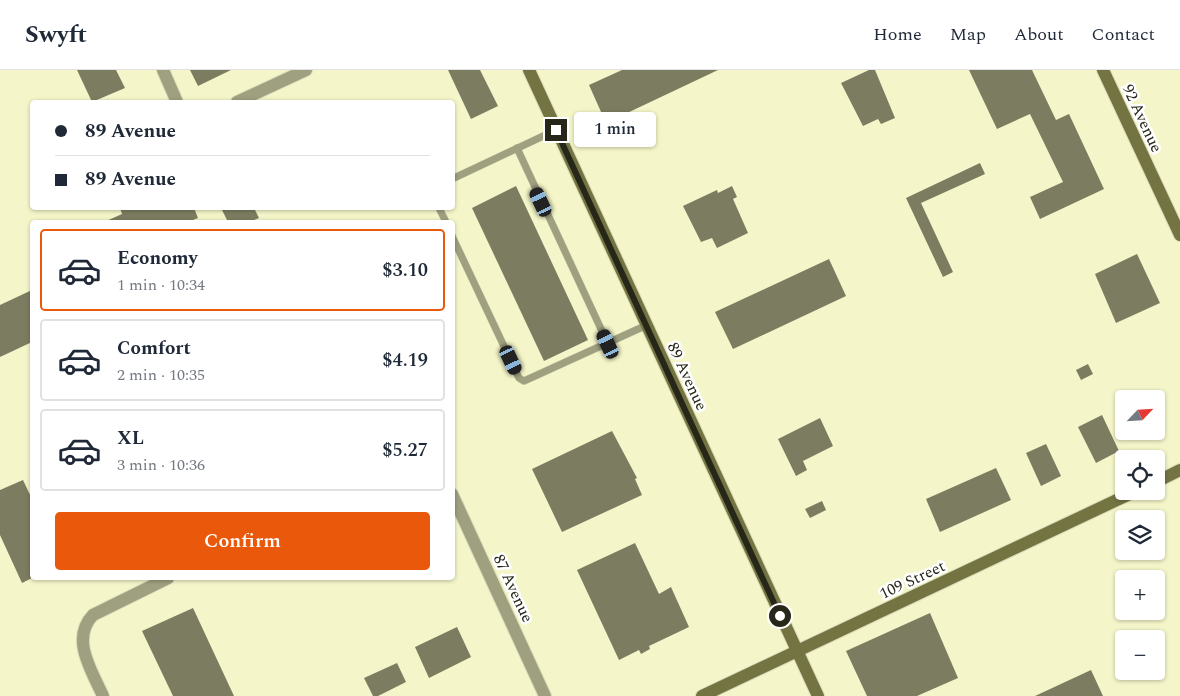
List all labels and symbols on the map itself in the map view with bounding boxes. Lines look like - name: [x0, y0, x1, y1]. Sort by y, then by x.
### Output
- street label: 92 Avenue: [1116, 80, 1168, 156]
- callout: 1 min: [574, 112, 656, 148]
- route end: [545, 119, 567, 141]
- car: [527, 185, 554, 219]
- car: [594, 327, 621, 361]
- street label: 89 Avenue: [661, 338, 713, 414]
- car: [497, 343, 524, 377]
- north arrow: [1115, 390, 1165, 440]
- street label: 87 Avenue: [487, 550, 539, 626]
- street label: 109 Street: [876, 554, 950, 606]
- route start: [769, 605, 791, 627]

